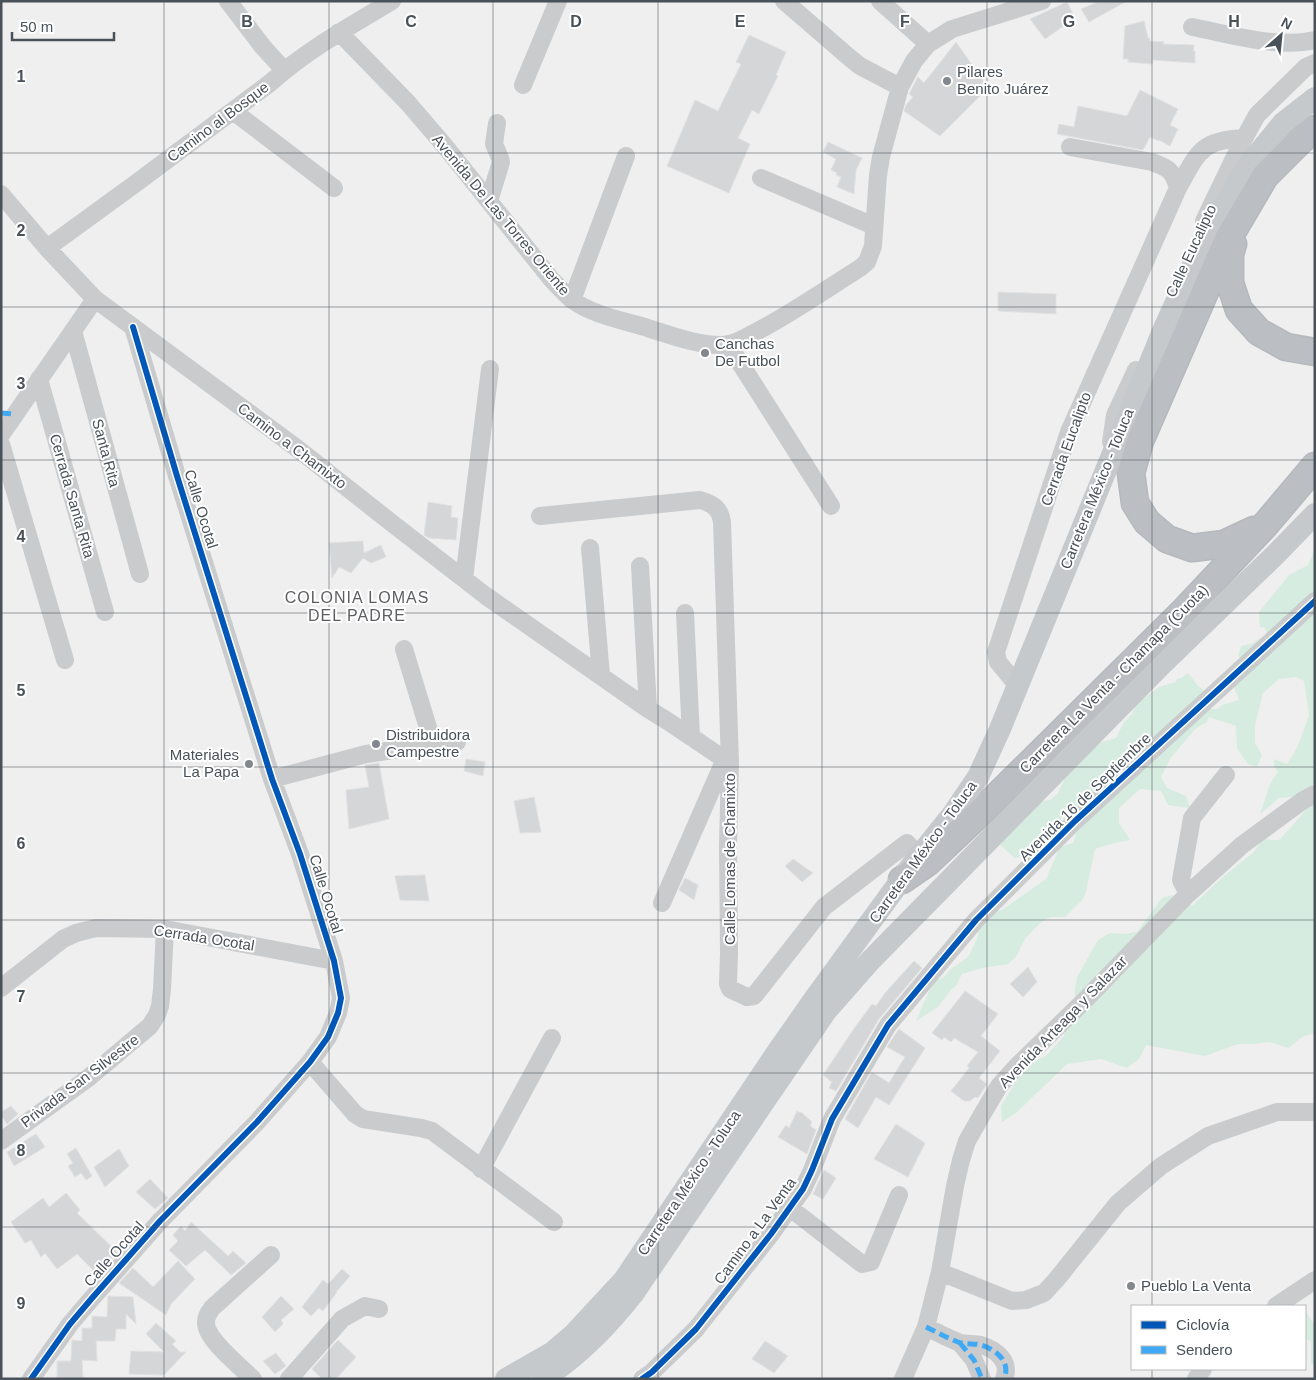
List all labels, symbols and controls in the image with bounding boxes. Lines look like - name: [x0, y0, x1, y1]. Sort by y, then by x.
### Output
- scale bar: [12, 10, 115, 42]
- north arrow: [1256, 10, 1306, 60]
- text: B: [241, 13, 253, 30]
- text: C: [405, 13, 417, 30]
- text: D: [570, 13, 582, 30]
- text: E: [735, 13, 746, 30]
- text: F: [900, 13, 910, 30]
- text: G: [1063, 13, 1075, 30]
- text: H: [1228, 13, 1240, 30]
- text: N: [1279, 14, 1295, 33]
- text: 50 m: [20, 18, 53, 35]
- place label: Pilares Benito Juárez: [957, 63, 1049, 97]
- text: 1: [17, 68, 26, 85]
- marker: Pilares Benito Juárez: [941, 75, 953, 87]
- street label: Camino al Bosque: [164, 78, 272, 165]
- street label: Avenida De Las Torres Oriente: [429, 131, 574, 298]
- street label: Calle Eucalipto: [1162, 202, 1219, 300]
- text: 2: [17, 222, 26, 239]
- place label: Canchas De Futbol: [715, 335, 780, 369]
- marker: Canchas De Futbol: [699, 347, 711, 359]
- text: 3: [17, 375, 26, 392]
- street label: Cerrada Eucalipto: [1037, 390, 1094, 508]
- street label: Camino a Chamixto: [235, 399, 350, 492]
- street label: Carretera México - Toluca: [1057, 406, 1137, 571]
- street label: Santa Rita: [89, 417, 124, 490]
- street label: Cerrada Santa Rita: [47, 432, 99, 561]
- street label: Calle Ocotal: [181, 467, 222, 550]
- text: 4: [17, 528, 26, 545]
- street label: Carretera La Venta - Chamapa (Cuota): [1016, 581, 1211, 776]
- district label: COLONIA LOMAS DEL PADRE: [285, 589, 429, 624]
- text: 5: [17, 682, 26, 699]
- place label: Distribuidora Campestre: [386, 726, 471, 760]
- street label: Avenida 16 de Septiembre: [1015, 729, 1154, 864]
- marker: Distribuidora Campestre: [370, 738, 382, 750]
- place label: Materiales La Papa: [170, 746, 240, 780]
- marker: Materiales La Papa: [243, 758, 255, 770]
- street label: Calle Lomas de Chamixto: [721, 773, 738, 945]
- street label: Carretera México - Toluca: [865, 777, 980, 926]
- text: 6: [17, 835, 26, 852]
- street label: Calle Ocotal: [306, 852, 347, 935]
- street label: Cerrada Ocotal: [153, 921, 256, 954]
- street label: Avenida Arteaga y Salazar: [995, 952, 1130, 1091]
- text: 7: [17, 988, 26, 1005]
- street label: Privada San Silvestre: [17, 1031, 142, 1131]
- street label: Carretera México - Toluca: [634, 1106, 744, 1259]
- text: 8: [17, 1142, 26, 1159]
- street label: Camino a La Venta: [710, 1174, 799, 1287]
- street label: Calle Ocotal: [80, 1218, 147, 1290]
- place label: Pueblo La Venta: [1141, 1277, 1252, 1294]
- marker: Pueblo La Venta: [1125, 1280, 1137, 1292]
- text: 9: [17, 1295, 26, 1312]
- legend: [1131, 1305, 1306, 1370]
- text: Ciclovía: [1176, 1316, 1230, 1333]
- text: Sendero: [1176, 1341, 1233, 1358]

